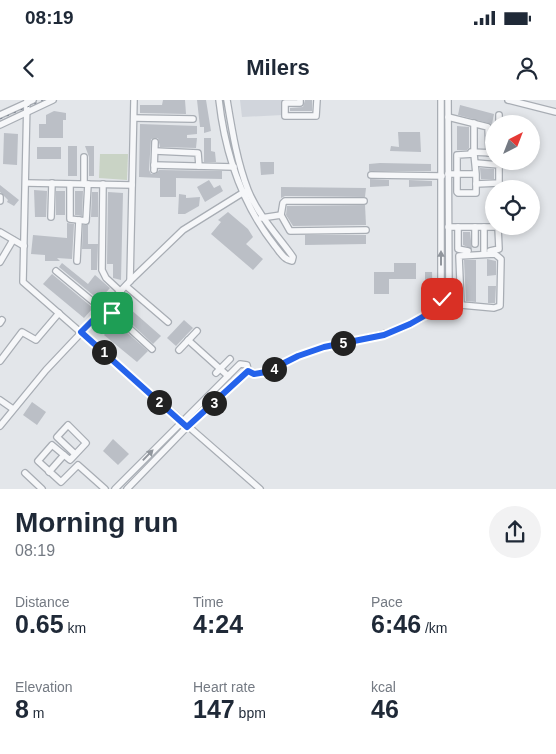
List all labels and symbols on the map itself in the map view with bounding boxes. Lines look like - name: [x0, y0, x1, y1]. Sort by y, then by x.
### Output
- north arrow: [485, 115, 540, 170]
- one-way arrow: [437, 250, 445, 266]
- pin: [421, 278, 463, 320]
- pin: [91, 292, 133, 334]
- pin: 5: [330, 330, 356, 356]
- pin: 1: [92, 340, 116, 364]
- pin: 4: [262, 356, 286, 382]
- pin: 2: [146, 390, 172, 414]
- pin: 3: [202, 390, 226, 416]
- one-way arrow: [142, 449, 154, 461]

